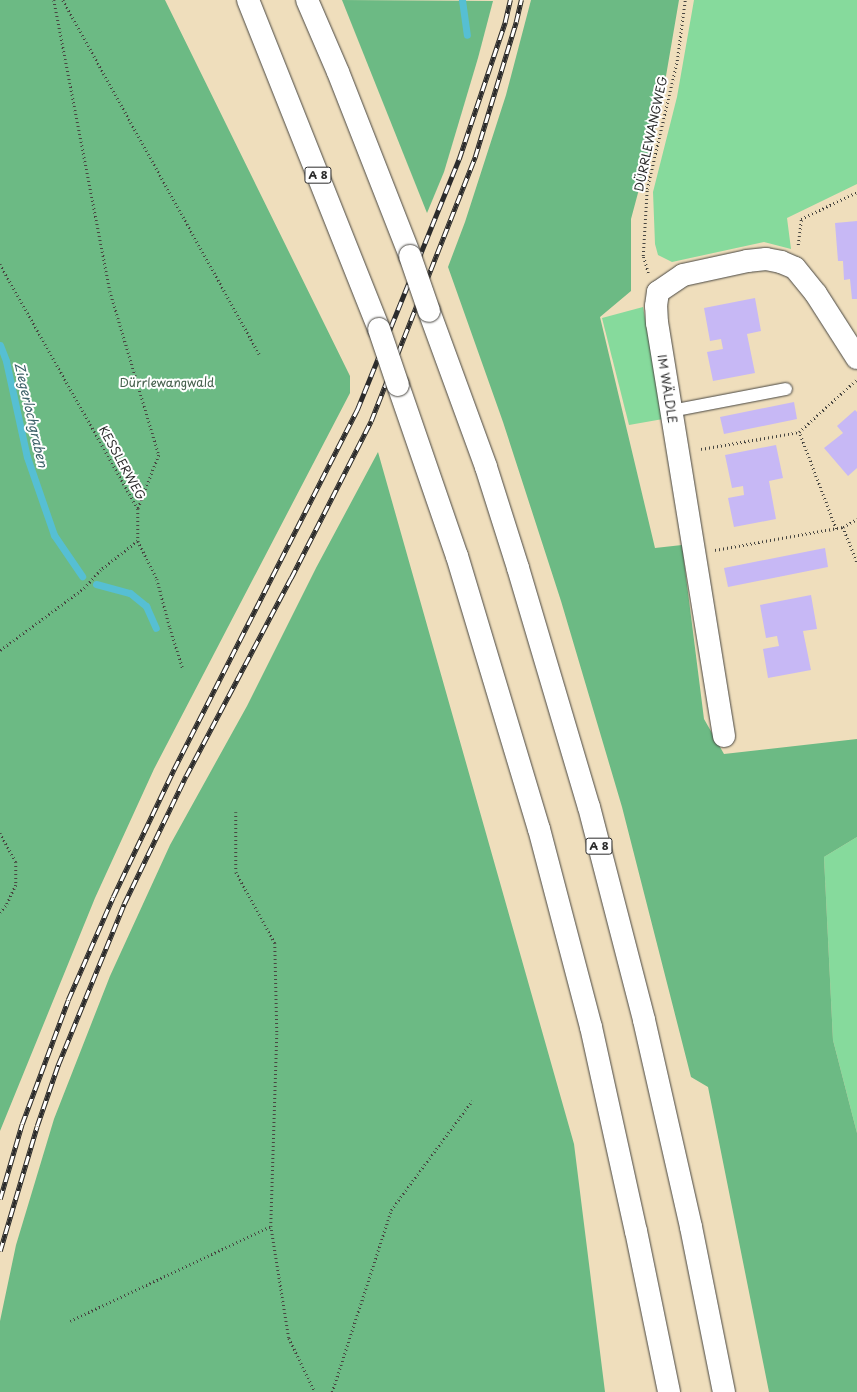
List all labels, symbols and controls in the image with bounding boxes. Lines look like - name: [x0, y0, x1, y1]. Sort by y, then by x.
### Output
- street label: DÜRRLEWANGWEG: [632, 75, 670, 193]
- road number: A 8: [304, 166, 332, 184]
- street label: IM WÄLDLE: [654, 353, 680, 425]
- water label: Ziegerlochgraben: [11, 361, 51, 469]
- park label: Dürrlewangwald: [120, 376, 214, 390]
- street label: KESSLERWEG: [96, 424, 148, 502]
- road number: A 8: [585, 837, 613, 855]

